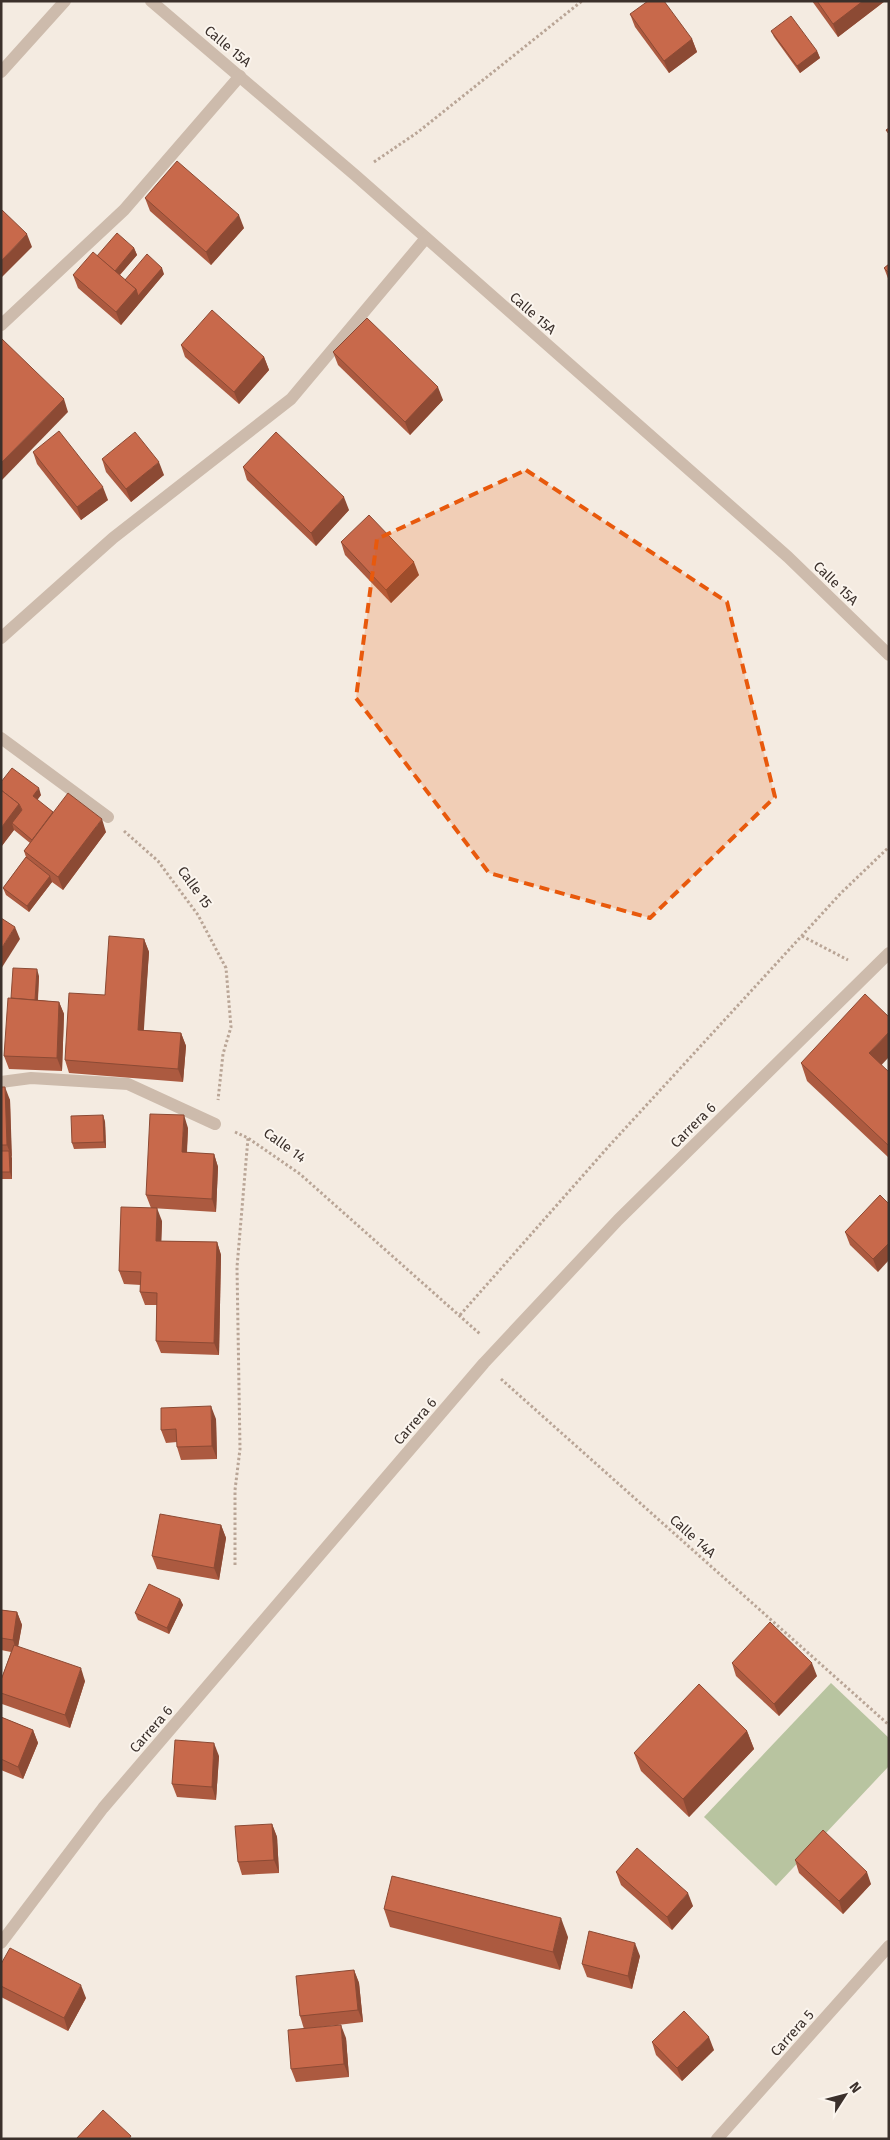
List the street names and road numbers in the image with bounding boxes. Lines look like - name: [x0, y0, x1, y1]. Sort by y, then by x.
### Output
- street label: Calle 15A: [201, 22, 254, 71]
- street label: Calle 15A: [506, 289, 559, 338]
- street label: Calle 15A: [810, 558, 862, 609]
- street label: Calle 15: [174, 863, 216, 912]
- street label: Carrera 6: [667, 1099, 720, 1152]
- street label: Calle 14: [260, 1124, 310, 1167]
- street label: Carrera 6: [390, 1394, 441, 1448]
- street label: Calle 14A: [666, 1511, 719, 1561]
- street label: Carrera 6: [126, 1702, 177, 1756]
- street label: Carrera 5: [767, 2007, 818, 2060]

